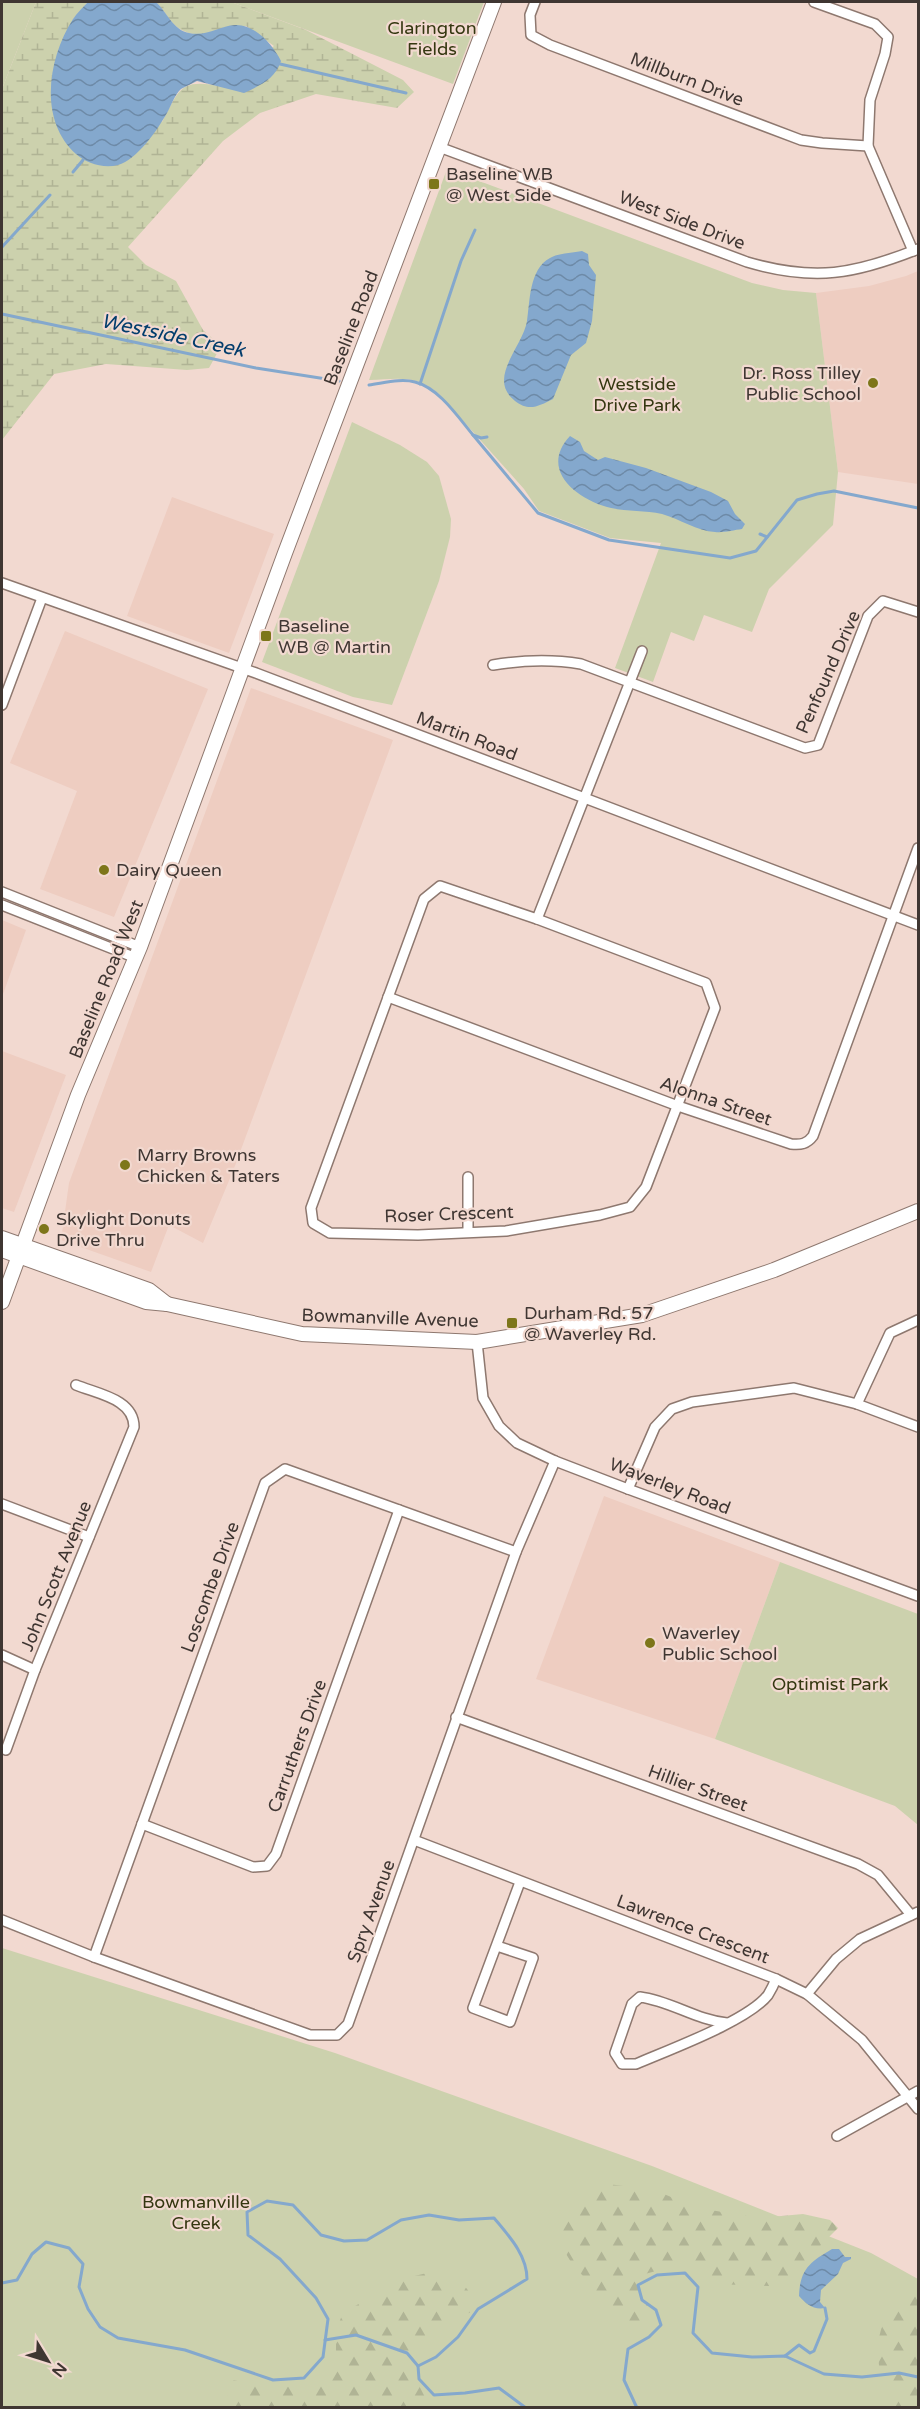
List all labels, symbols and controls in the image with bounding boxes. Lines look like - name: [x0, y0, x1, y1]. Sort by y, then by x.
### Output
- park label: Clarington Fields: [387, 17, 477, 60]
- street label: Millburn Drive: [627, 47, 747, 111]
- place label: Baseline WB @ West Side: [446, 163, 553, 206]
- marker: Baseline WB @ West Side: [427, 177, 441, 191]
- street label: West Side Drive: [616, 186, 748, 254]
- street label: Baseline Road: [319, 267, 383, 389]
- water label: Westside Creek: [99, 309, 249, 363]
- place label: Dr. Ross Tilley Public School: [742, 362, 861, 405]
- park label: Westside Drive Park: [593, 373, 681, 416]
- marker: Dr. Ross Tilley Public School: [866, 376, 880, 390]
- street label: Penfound Drive: [791, 607, 865, 737]
- place label: Baseline WB @ Martin: [278, 615, 391, 658]
- marker: Baseline WB @ Martin: [259, 629, 273, 643]
- street label: Martin Road: [413, 707, 521, 765]
- place label: Dairy Queen: [116, 859, 222, 881]
- marker: Dairy Queen: [97, 863, 111, 877]
- street label: Baseline Road West: [64, 896, 148, 1062]
- street label: Alonna Street: [657, 1072, 775, 1130]
- place label: Marry Browns Chicken & Taters: [137, 1144, 280, 1187]
- marker: Marry Browns Chicken & Taters: [118, 1158, 132, 1172]
- street label: Roser Crescent: [384, 1201, 514, 1227]
- place label: Skylight Donuts Drive Thru: [56, 1208, 191, 1251]
- marker: Skylight Donuts Drive Thru: [37, 1222, 51, 1236]
- place label: Durham Rd. 57 @ Waverley Rd.: [524, 1302, 657, 1345]
- street label: Bowmanville Avenue: [301, 1304, 479, 1332]
- marker: Durham Rd. 57 @ Waverley Rd.: [505, 1316, 519, 1330]
- street label: Waverley Road: [606, 1453, 734, 1519]
- street label: John Scott Avenue: [16, 1498, 96, 1654]
- street label: Loscombe Drive: [176, 1519, 244, 1655]
- place label: Waverley Public School: [662, 1622, 778, 1665]
- marker: Waverley Public School: [643, 1636, 657, 1650]
- park label: Optimist Park: [772, 1673, 889, 1695]
- street label: Carruthers Drive: [263, 1676, 331, 1816]
- street label: Hillier Street: [645, 1760, 751, 1816]
- street label: Spry Avenue: [342, 1857, 400, 1965]
- street label: Lawrence Crescent: [613, 1890, 773, 1968]
- park label: Bowmanville Creek: [142, 2191, 250, 2234]
- north arrow: [18, 2331, 78, 2391]
- text: N: [47, 2358, 71, 2381]

